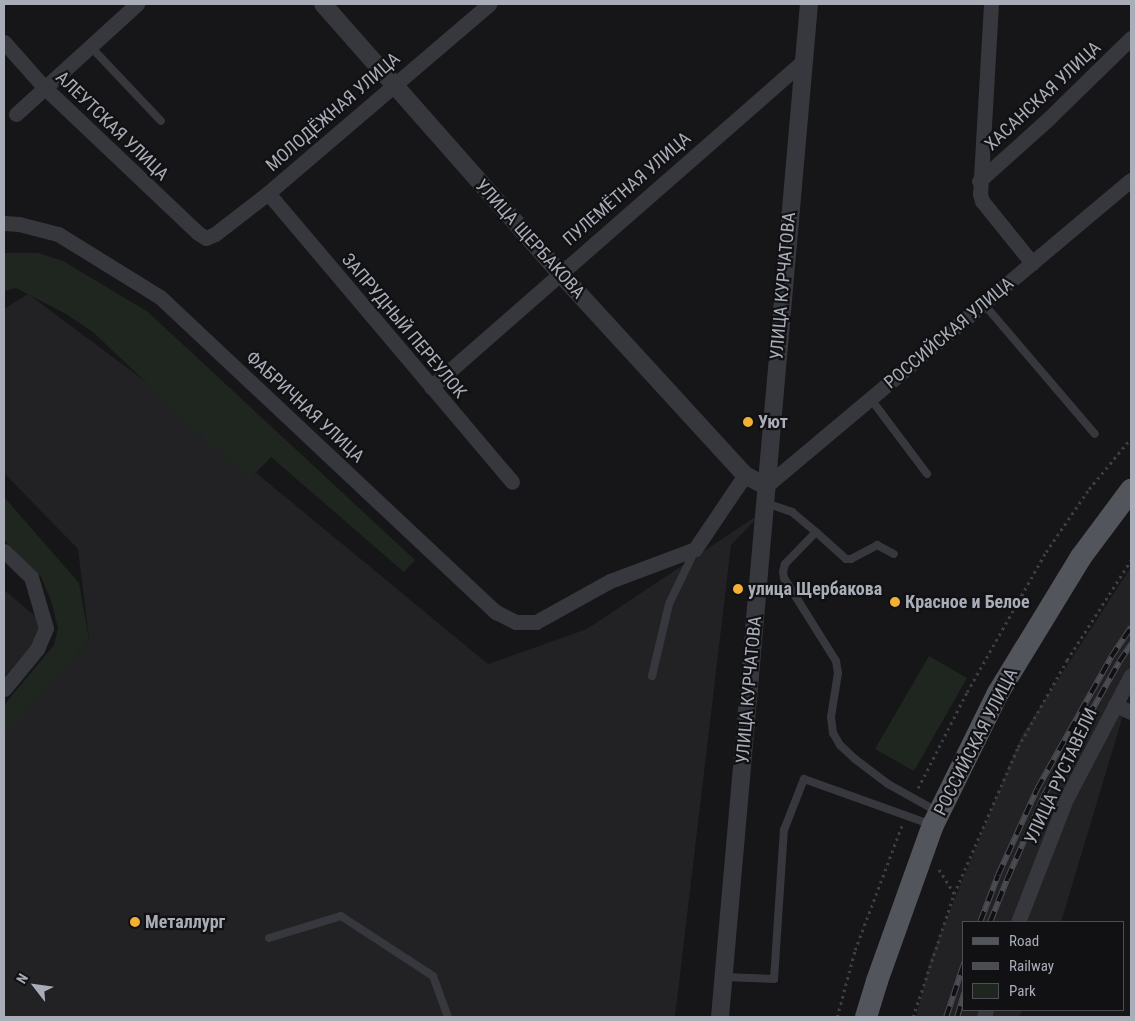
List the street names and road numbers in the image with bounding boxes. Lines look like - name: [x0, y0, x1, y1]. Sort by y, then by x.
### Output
- street label: ХАСАНСКАЯ УЛИЦА: [981, 37, 1105, 155]
- street label: МОЛОДЁЖНАЯ УЛИЦА: [262, 48, 404, 176]
- street label: АЛЕУТСКАЯ УЛИЦА: [51, 67, 173, 185]
- street label: ПУЛЕМЁТНАЯ УЛИЦА: [559, 128, 695, 250]
- street label: УЛИЦА ЩЕРБАКОВА: [471, 175, 589, 303]
- street label: УЛИЦА КУРЧАТОВА: [766, 211, 800, 361]
- street label: ЗАПРУДНЫЙ ПЕРЕУЛОК: [337, 249, 471, 403]
- street label: РОССИЙСКАЯ УЛИЦА: [880, 273, 1018, 393]
- street label: ФАБРИЧНАЯ УЛИЦА: [241, 347, 369, 467]
- street label: УЛИЦА КУРЧАТОВА: [732, 615, 766, 765]
- street label: РОССИЙСКАЯ УЛИЦА: [930, 665, 1022, 819]
- street label: УЛИЦА РУСТАВЕЛИ: [1020, 705, 1102, 847]

